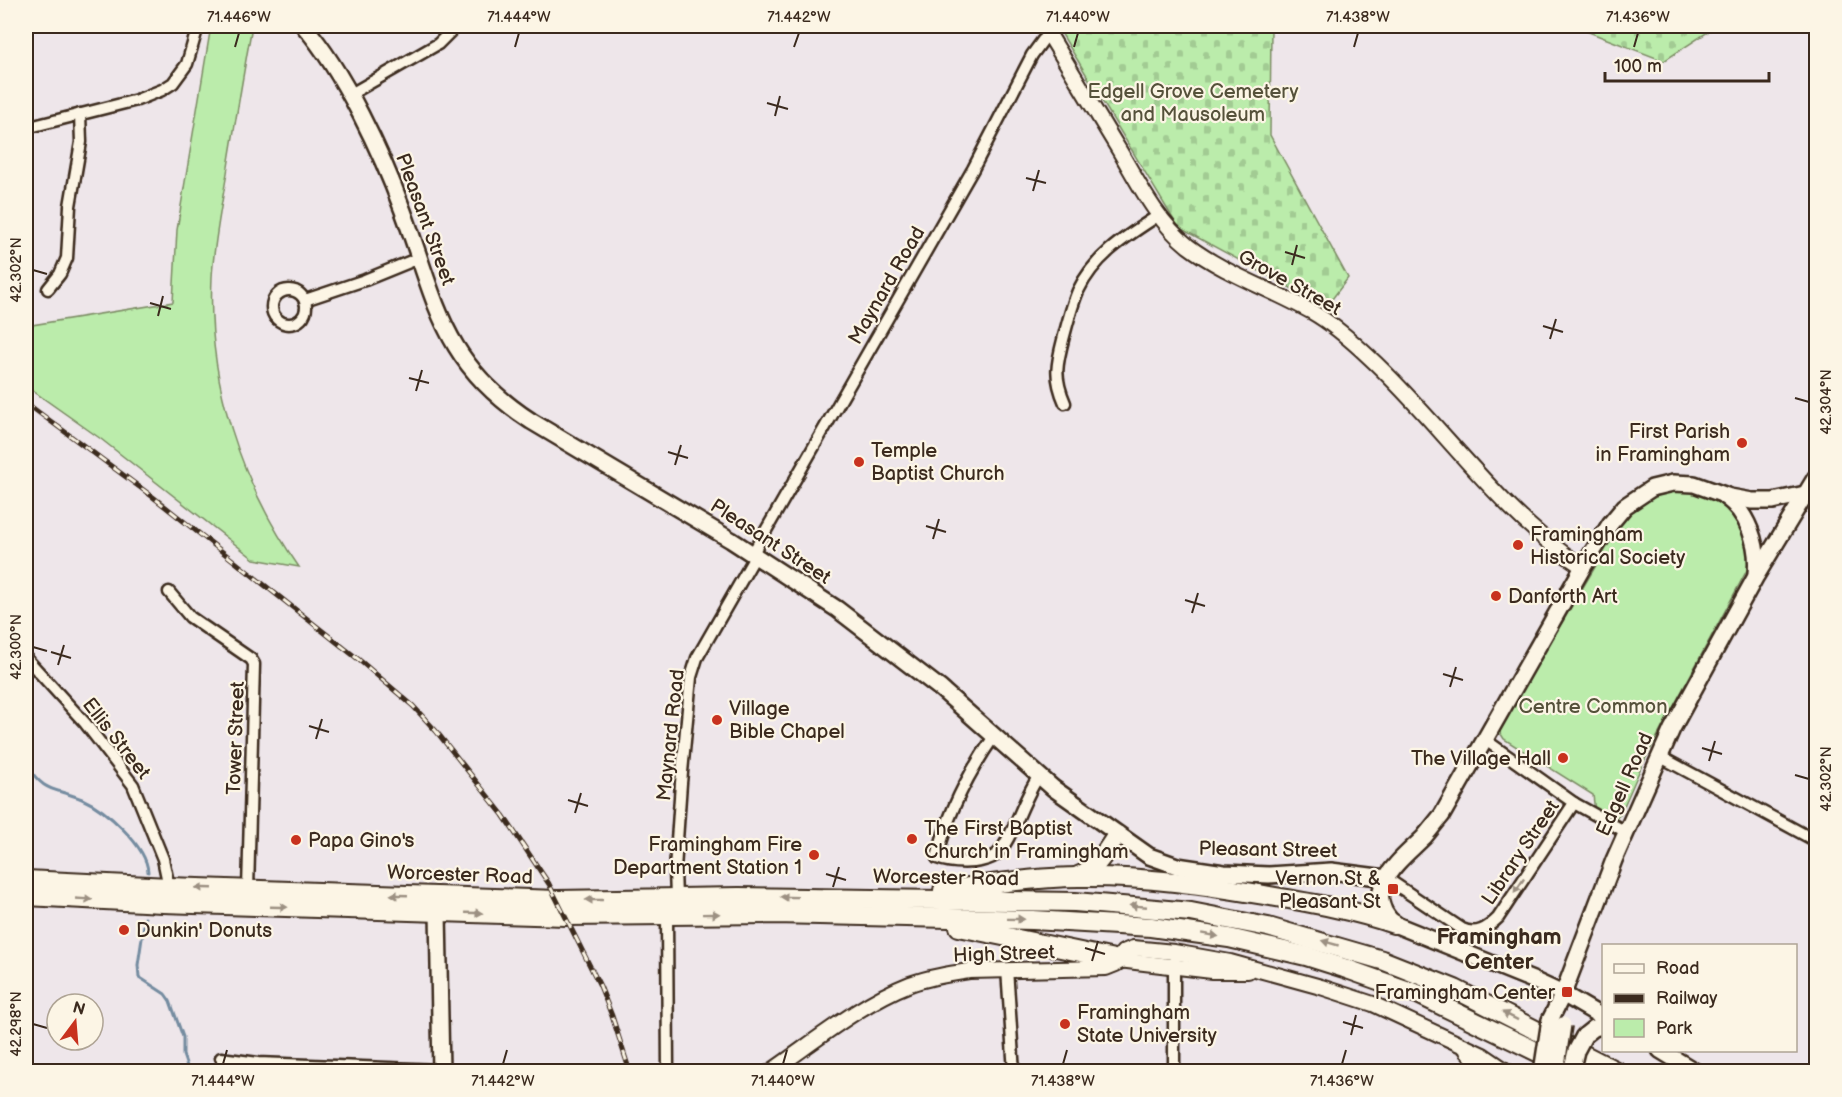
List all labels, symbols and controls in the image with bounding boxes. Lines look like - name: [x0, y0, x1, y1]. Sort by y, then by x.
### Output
- text: 71.446°W: [207, 8, 271, 27]
- text: 71.444°W: [487, 8, 551, 27]
- text: 71.442°W: [767, 8, 831, 27]
- text: 71.440°W: [1046, 8, 1110, 27]
- text: 71.438°W: [1326, 8, 1390, 27]
- text: 71.436°W: [1606, 8, 1670, 27]
- scale bar: [1605, 45, 1768, 83]
- text: 100 m: [1614, 56, 1662, 77]
- park label: Edgell Grove Cemetery and Mausoleum: [1087, 80, 1299, 127]
- street label: Pleasant Street: [390, 150, 460, 289]
- street label: Maynard Road: [843, 222, 930, 349]
- text: 42.302°N: [7, 237, 26, 303]
- street label: Grove Street: [1234, 245, 1345, 321]
- text: 42.304°N: [1817, 369, 1836, 435]
- place label: First Parish in Framingham: [1596, 420, 1730, 467]
- marker: First Parish in Framingham: [1735, 436, 1749, 450]
- place label: Temple Baptist Church: [871, 439, 1004, 486]
- marker: Temple Baptist Church: [852, 455, 866, 469]
- street label: Pleasant Street: [706, 494, 835, 590]
- place label: Framingham Historical Society: [1530, 523, 1685, 570]
- marker: Framingham Historical Society: [1511, 538, 1525, 552]
- place label: Danforth Art: [1508, 585, 1618, 609]
- marker: Danforth Art: [1489, 589, 1503, 603]
- text: 42.300°N: [7, 614, 26, 680]
- street label: Maynard Road: [652, 668, 690, 802]
- street label: Tower Street: [222, 681, 250, 795]
- street label: Ellis Street: [77, 693, 155, 784]
- park label: Centre Common: [1519, 695, 1667, 719]
- place label: Village Bible Chapel: [729, 697, 845, 744]
- marker: Village Bible Chapel: [710, 713, 724, 727]
- street label: Edgell Road: [1591, 729, 1658, 840]
- text: 42.302°N: [1817, 746, 1836, 812]
- place label: The Village Hall: [1411, 747, 1551, 771]
- marker: The Village Hall: [1556, 751, 1570, 765]
- street label: Library Street: [1477, 795, 1565, 910]
- place label: The First Baptist Church in Framingham: [924, 817, 1129, 864]
- place label: Papa Gino's: [308, 829, 415, 853]
- marker: The First Baptist Church in Framingham: [905, 832, 919, 846]
- marker: Papa Gino's: [289, 833, 303, 847]
- place label: Framingham Fire Department Station 1: [613, 833, 802, 880]
- street label: Pleasant Street: [1198, 837, 1338, 863]
- marker: Framingham Fire Department Station 1: [807, 848, 821, 862]
- street label: Worcester Road: [387, 860, 533, 890]
- street label: Worcester Road: [873, 865, 1019, 891]
- place label: Vernon St & Pleasant St: [1275, 867, 1381, 914]
- one-way arrow: [1513, 878, 1525, 894]
- marker: Vernon St & Pleasant St: [1386, 882, 1400, 896]
- one-way arrow: [194, 884, 213, 893]
- one-way arrow: [389, 890, 408, 899]
- one-way arrow: [779, 892, 798, 902]
- one-way arrow: [74, 895, 93, 904]
- one-way arrow: [584, 895, 603, 905]
- one-way arrow: [1129, 901, 1148, 911]
- one-way arrow: [269, 902, 288, 912]
- one-way arrow: [464, 908, 483, 918]
- one-way arrow: [701, 909, 720, 919]
- one-way arrow: [1007, 915, 1026, 924]
- place label: Dunkin' Donuts: [136, 919, 272, 943]
- marker: Dunkin' Donuts: [117, 923, 131, 937]
- district label: Framingham Center: [1436, 924, 1562, 976]
- one-way arrow: [1201, 931, 1220, 940]
- one-way arrow: [1320, 938, 1338, 947]
- street label: High Street: [953, 940, 1055, 968]
- legend: [1602, 944, 1797, 1052]
- text: Road: [1656, 958, 1700, 979]
- place label: Framingham Center: [1375, 981, 1556, 1005]
- marker: Framingham Center: [1560, 985, 1574, 999]
- text: Railway: [1656, 988, 1718, 1009]
- text: 42.298°N: [7, 991, 26, 1057]
- north arrow: [45, 992, 105, 1052]
- text: N: [70, 998, 87, 1020]
- place label: Framingham State University: [1077, 1001, 1217, 1048]
- one-way arrow: [1501, 1012, 1519, 1022]
- marker: Framingham State University: [1058, 1017, 1072, 1031]
- text: Park: [1656, 1018, 1692, 1039]
- text: 71.444°W: [191, 1072, 255, 1091]
- text: 71.442°W: [471, 1072, 535, 1091]
- text: 71.440°W: [751, 1072, 815, 1091]
- text: 71.438°W: [1031, 1072, 1095, 1091]
- text: 71.436°W: [1310, 1072, 1374, 1091]

